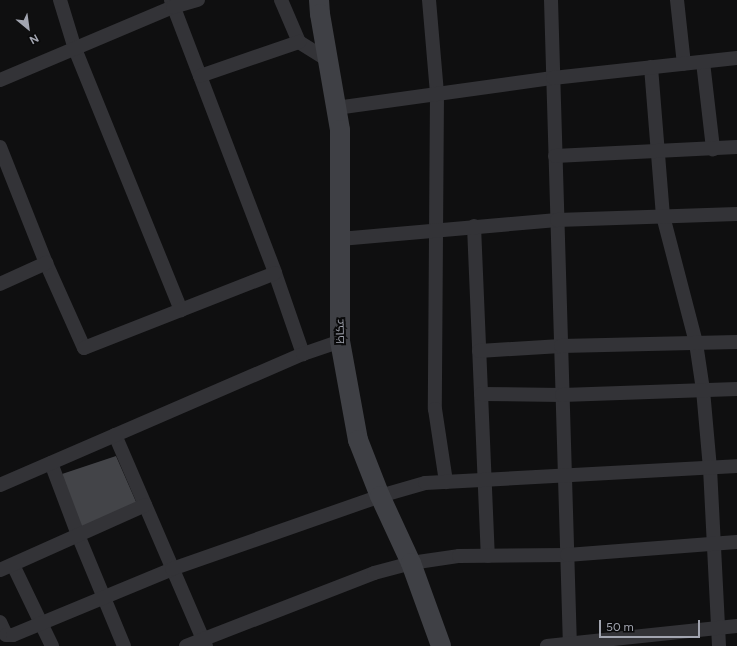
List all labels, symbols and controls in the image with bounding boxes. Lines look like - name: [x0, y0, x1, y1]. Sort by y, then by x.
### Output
- north arrow: [8, 8, 48, 48]
- text: N: [27, 31, 41, 47]
- street label: عكاظ: [334, 318, 348, 344]
- scale bar: [601, 612, 702, 638]
- text: 50 m: [606, 620, 634, 634]

